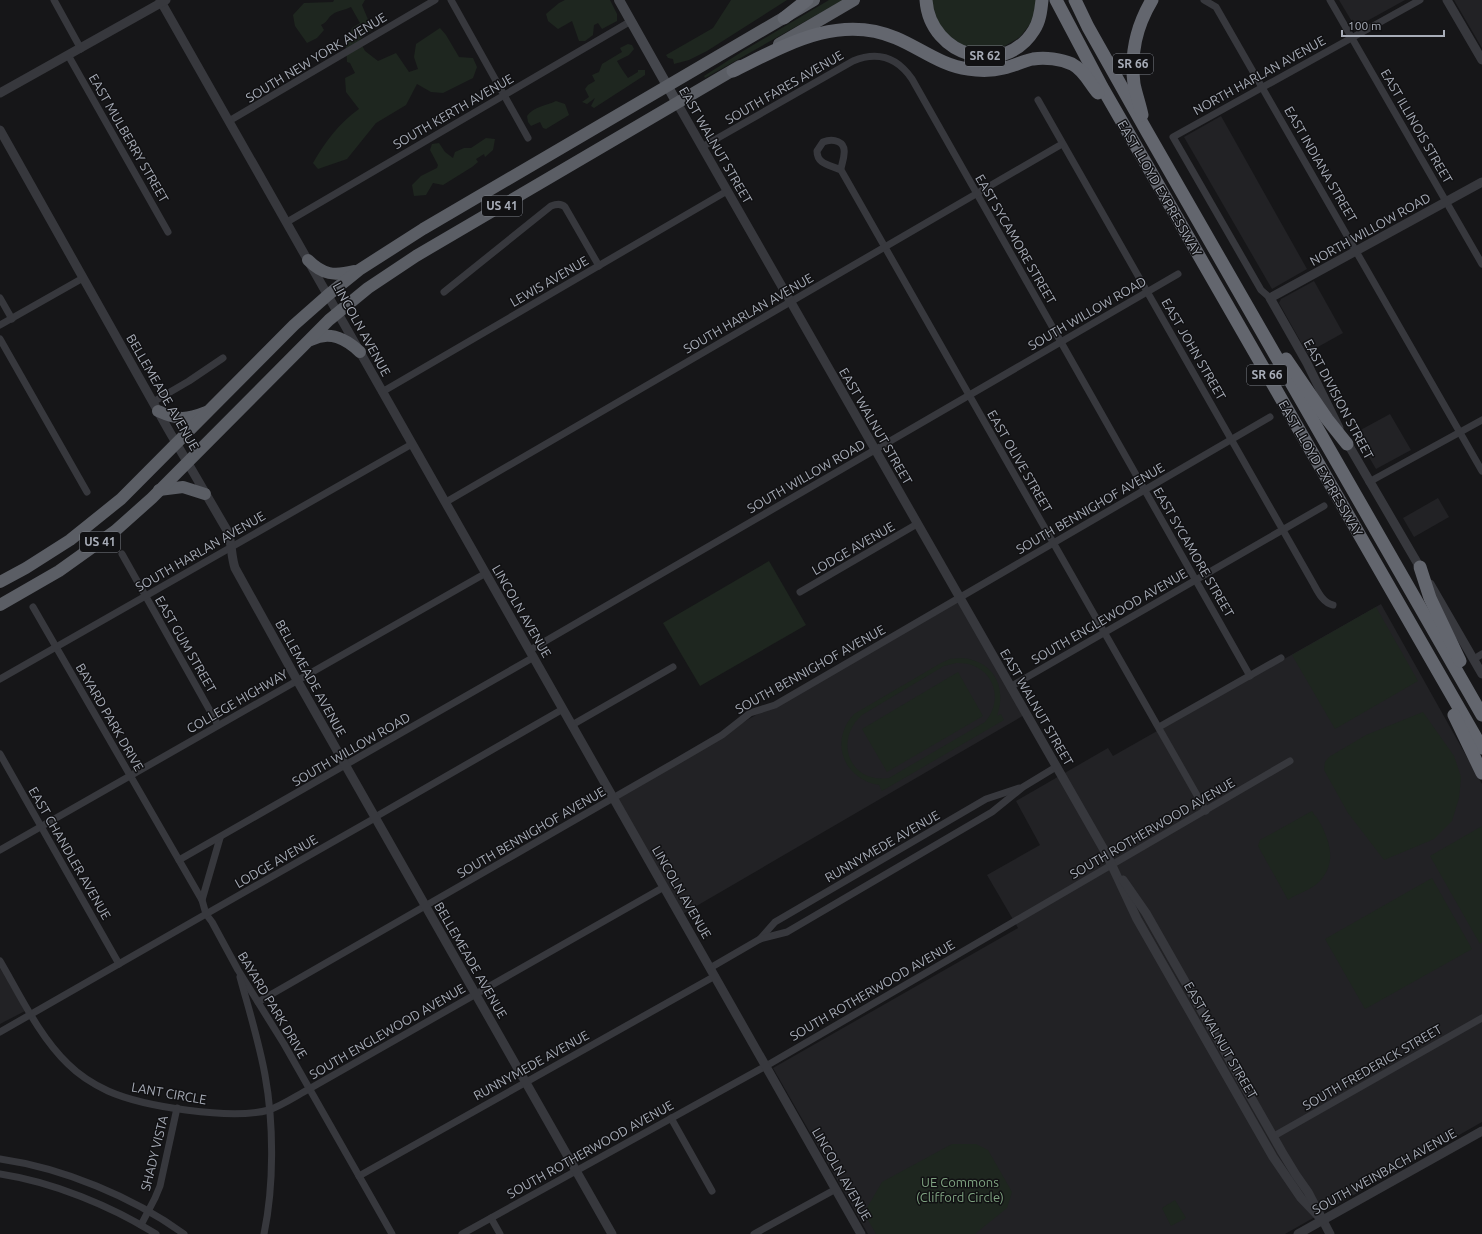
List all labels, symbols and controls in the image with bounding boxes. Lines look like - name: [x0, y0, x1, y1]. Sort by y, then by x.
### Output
- street label: SOUTH NEW YORK AVENUE: [243, 9, 389, 105]
- scale bar: [1342, 12, 1444, 38]
- text: 100 m: [1348, 19, 1381, 32]
- street label: NORTH HARLAN AVENUE: [1191, 33, 1327, 117]
- road number: SR 62: [965, 46, 1005, 66]
- street label: SOUTH FARES AVENUE: [723, 47, 845, 127]
- road number: SR 66: [1113, 54, 1153, 74]
- street label: EAST ILLINOIS STREET: [1379, 66, 1455, 186]
- street label: EAST MULBERRY STREET: [86, 71, 172, 205]
- street label: SOUTH KERTH AVENUE: [390, 71, 516, 151]
- street label: EAST WALNUT STREET: [677, 84, 755, 206]
- street label: EAST INDIANA STREET: [1282, 104, 1360, 224]
- street label: EAST LLOYD EXPRESSWAY: [1115, 118, 1205, 259]
- street label: EAST SYCAMORE STREET: [973, 172, 1059, 306]
- street label: NORTH WILLOW ROAD: [1307, 190, 1433, 268]
- road number: US 41: [482, 196, 522, 216]
- street label: LEWIS AVENUE: [507, 253, 591, 309]
- street label: SOUTH HARLAN AVENUE: [681, 270, 815, 356]
- street label: SOUTH WILLOW ROAD: [1025, 273, 1149, 353]
- street label: LINCOLN AVENUE: [330, 280, 394, 378]
- street label: EAST JOHN STREET: [1159, 296, 1229, 402]
- street label: BELLEMEADE AVENUE: [124, 332, 202, 452]
- street label: EAST DIVISION STREET: [1301, 337, 1377, 461]
- street label: EAST WALNUT STREET: [837, 365, 915, 487]
- road number: SR 66: [1247, 365, 1287, 385]
- street label: EAST LLOYD EXPRESSWAY: [1276, 398, 1366, 539]
- street label: EAST OLIVE STREET: [985, 407, 1055, 515]
- street label: SOUTH WILLOW ROAD: [744, 436, 868, 516]
- street label: SOUTH BENNIGHOF AVENUE: [1013, 460, 1167, 556]
- street label: EAST SYCAMORE STREET: [1151, 485, 1237, 619]
- street label: SOUTH HARLAN AVENUE: [133, 508, 267, 594]
- street label: LODGE AVENUE: [809, 519, 897, 577]
- road number: US 41: [80, 532, 120, 552]
- street label: LINCOLN AVENUE: [490, 562, 554, 660]
- street label: SOUTH ENGLEWOOD AVENUE: [1029, 566, 1189, 666]
- street label: EAST GUM STREET: [153, 593, 219, 695]
- street label: BELLEMEADE AVENUE: [273, 617, 349, 739]
- street label: SOUTH BENNIGHOF AVENUE: [733, 622, 887, 716]
- street label: EAST WALNUT STREET: [998, 646, 1076, 768]
- street label: BAYARD PARK DRIVE: [73, 661, 147, 773]
- street label: COLLEGE HIGHWAY: [184, 666, 290, 736]
- street label: SOUTH WILLOW ROAD: [289, 709, 413, 789]
- street label: SOUTH ROTHERWOOD AVENUE: [1067, 775, 1237, 881]
- street label: EAST CHANDLER AVENUE: [26, 784, 114, 922]
- street label: SOUTH BENNIGHOF AVENUE: [454, 784, 608, 880]
- street label: RUNNYMEDE AVENUE: [822, 807, 942, 885]
- street label: LODGE AVENUE: [232, 832, 320, 890]
- street label: LINCOLN AVENUE: [650, 843, 714, 941]
- street label: BELLEMEADE AVENUE: [432, 900, 510, 1020]
- street label: SOUTH ROTHERWOOD AVENUE: [787, 937, 957, 1043]
- street label: BAYARD PARK DRIVE: [236, 949, 310, 1061]
- street label: EAST WALNUT STREET: [1182, 979, 1260, 1101]
- street label: SOUTH ENGLEWOOD AVENUE: [307, 981, 467, 1081]
- street label: SOUTH FREDERICK STREET: [1300, 1021, 1444, 1113]
- street label: RUNNYMEDE AVENUE: [471, 1027, 591, 1103]
- street label: LANT CIRCLE: [130, 1079, 208, 1107]
- street label: SOUTH ROTHERWOOD AVENUE: [504, 1097, 676, 1201]
- street label: SHADY VISTA: [138, 1113, 170, 1192]
- street label: LINCOLN AVENUE: [810, 1125, 874, 1223]
- street label: SOUTH WEINBACH AVENUE: [1310, 1126, 1458, 1216]
- park label: UE Commons (Clifford Circle): [916, 1175, 1004, 1205]

